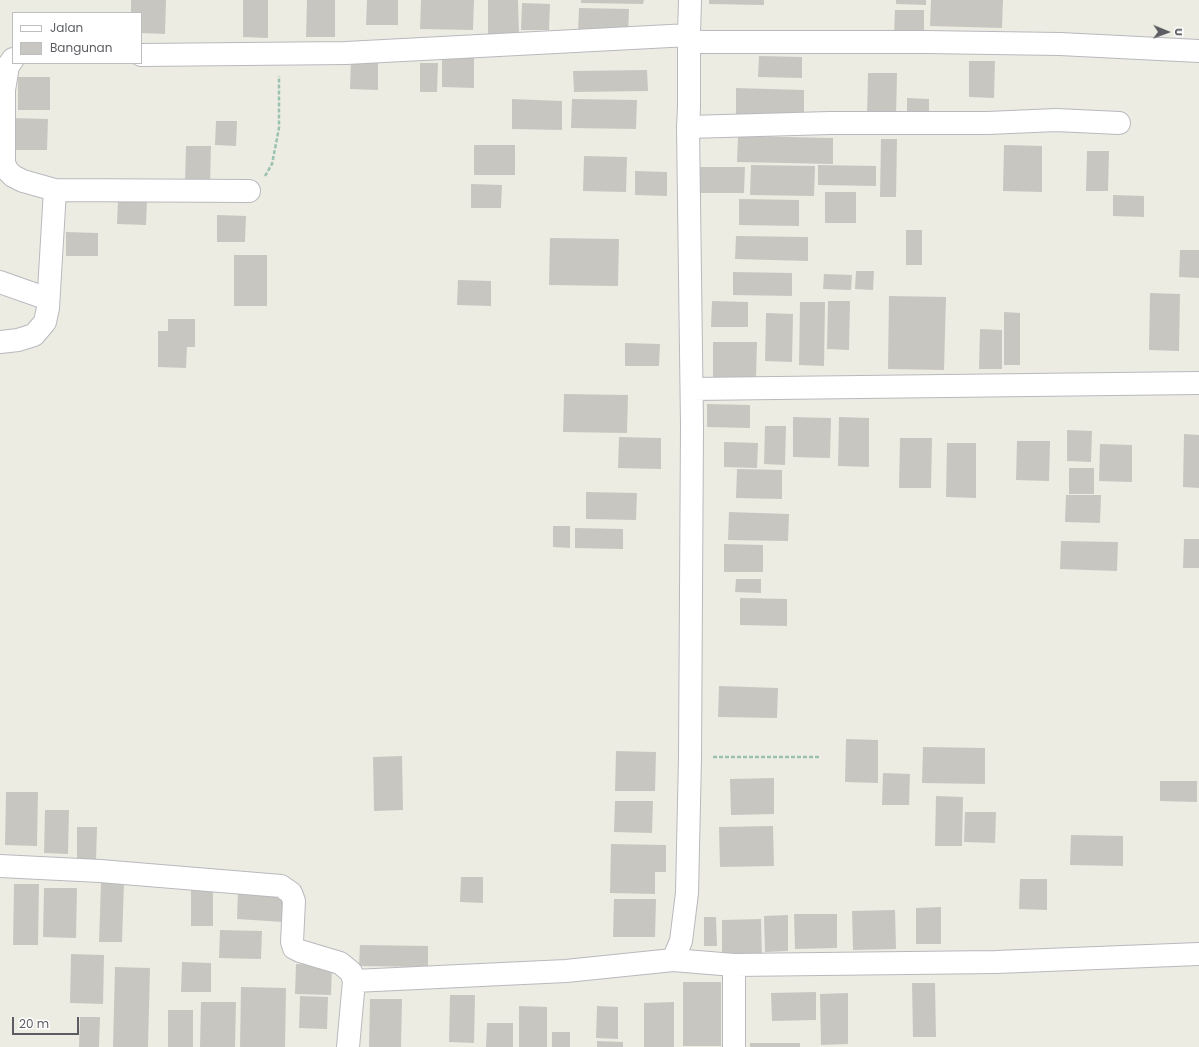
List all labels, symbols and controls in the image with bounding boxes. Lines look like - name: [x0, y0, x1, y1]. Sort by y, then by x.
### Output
- legend: [12, 12, 142, 64]
- north arrow: [1147, 12, 1187, 52]
- text: Jalan: [50, 19, 83, 36]
- text: U: [1171, 28, 1187, 36]
- text: Bangunan: [50, 39, 112, 56]
- scale bar: [14, 1009, 81, 1035]
- text: 20 m: [19, 1015, 49, 1032]

